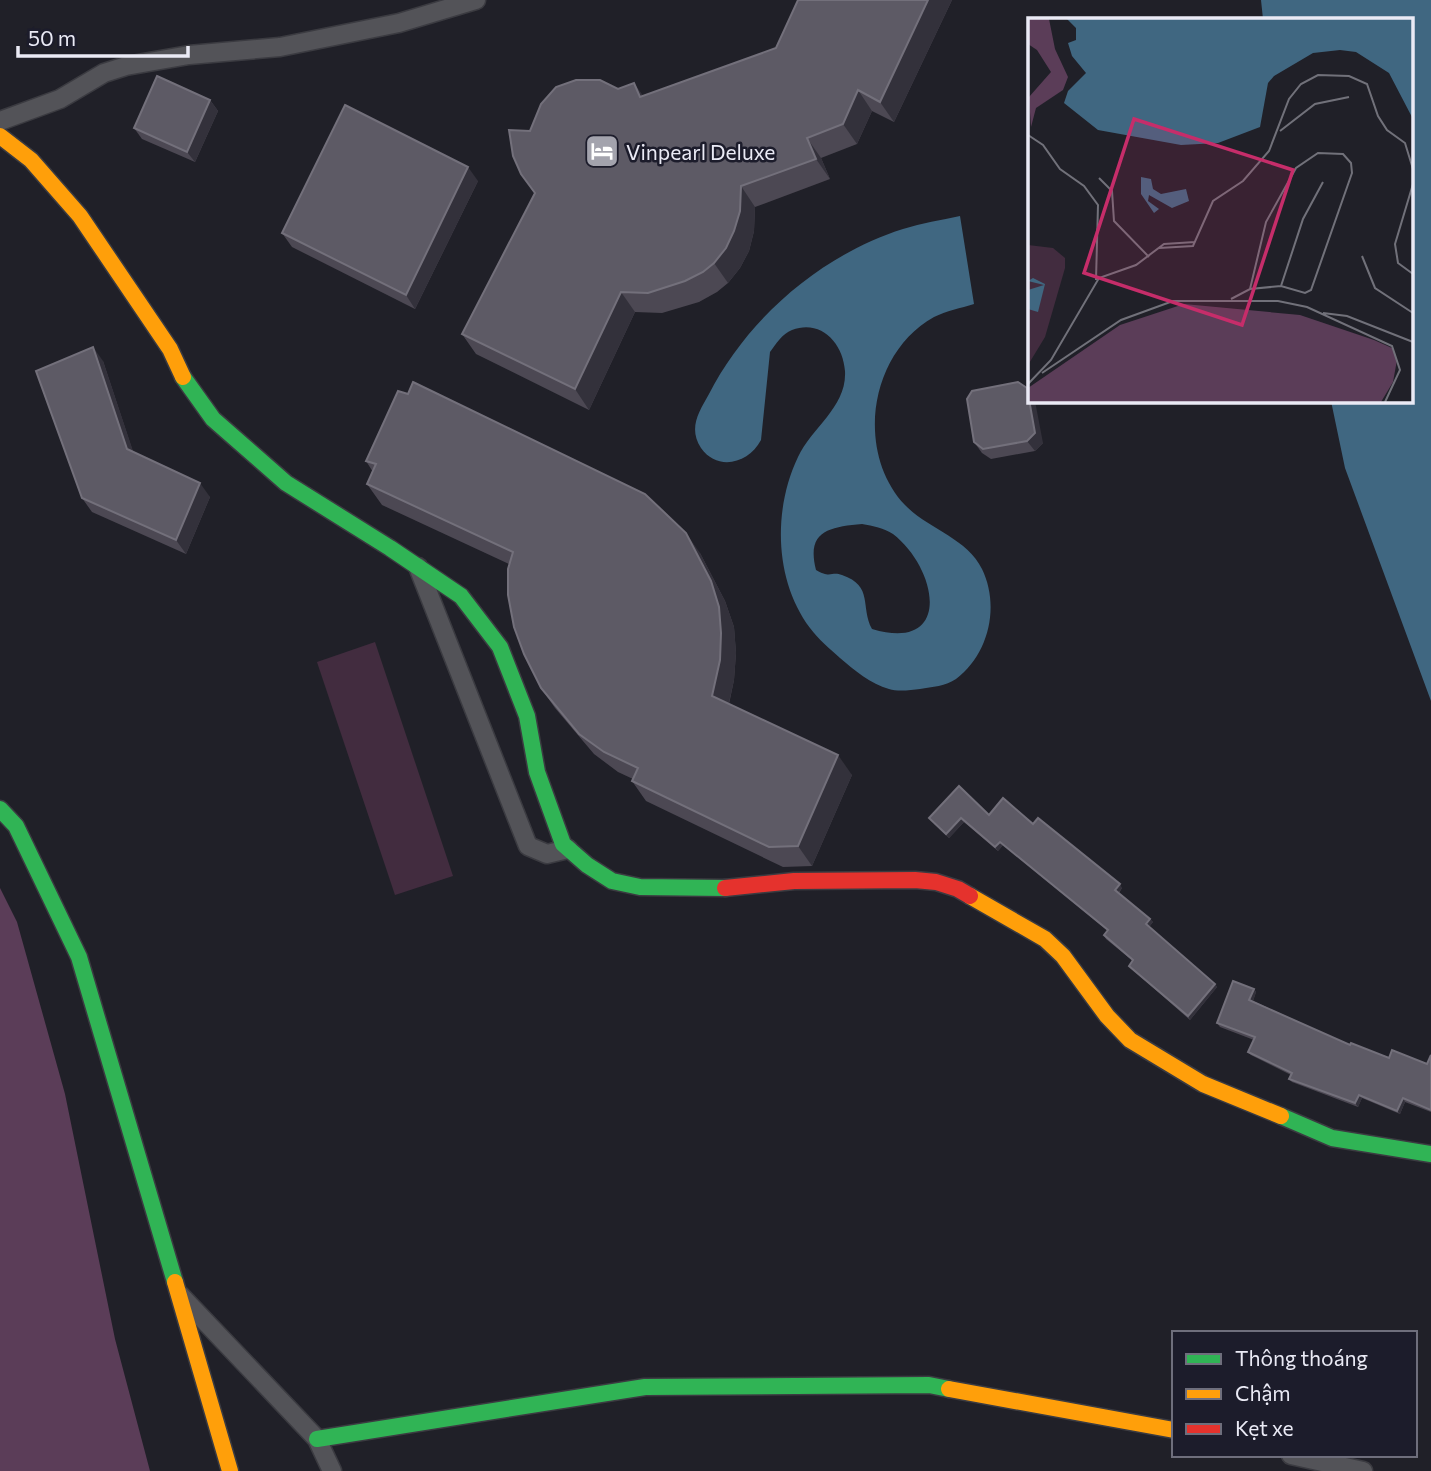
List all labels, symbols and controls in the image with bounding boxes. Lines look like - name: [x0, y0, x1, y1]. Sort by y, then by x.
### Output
- scale bar: [18, 14, 187, 58]
- inset map: [1028, 18, 1414, 402]
- text: 50 m: [28, 25, 76, 50]
- hotel icon: Vinpearl Deluxe: [583, 132, 621, 170]
- place label: Vinpearl Deluxe: [626, 139, 775, 164]
- legend: [1172, 1331, 1417, 1457]
- text: Thông thoáng: [1235, 1345, 1368, 1370]
- text: Chậm: [1235, 1380, 1291, 1405]
- text: Kẹt xe: [1235, 1415, 1294, 1440]

